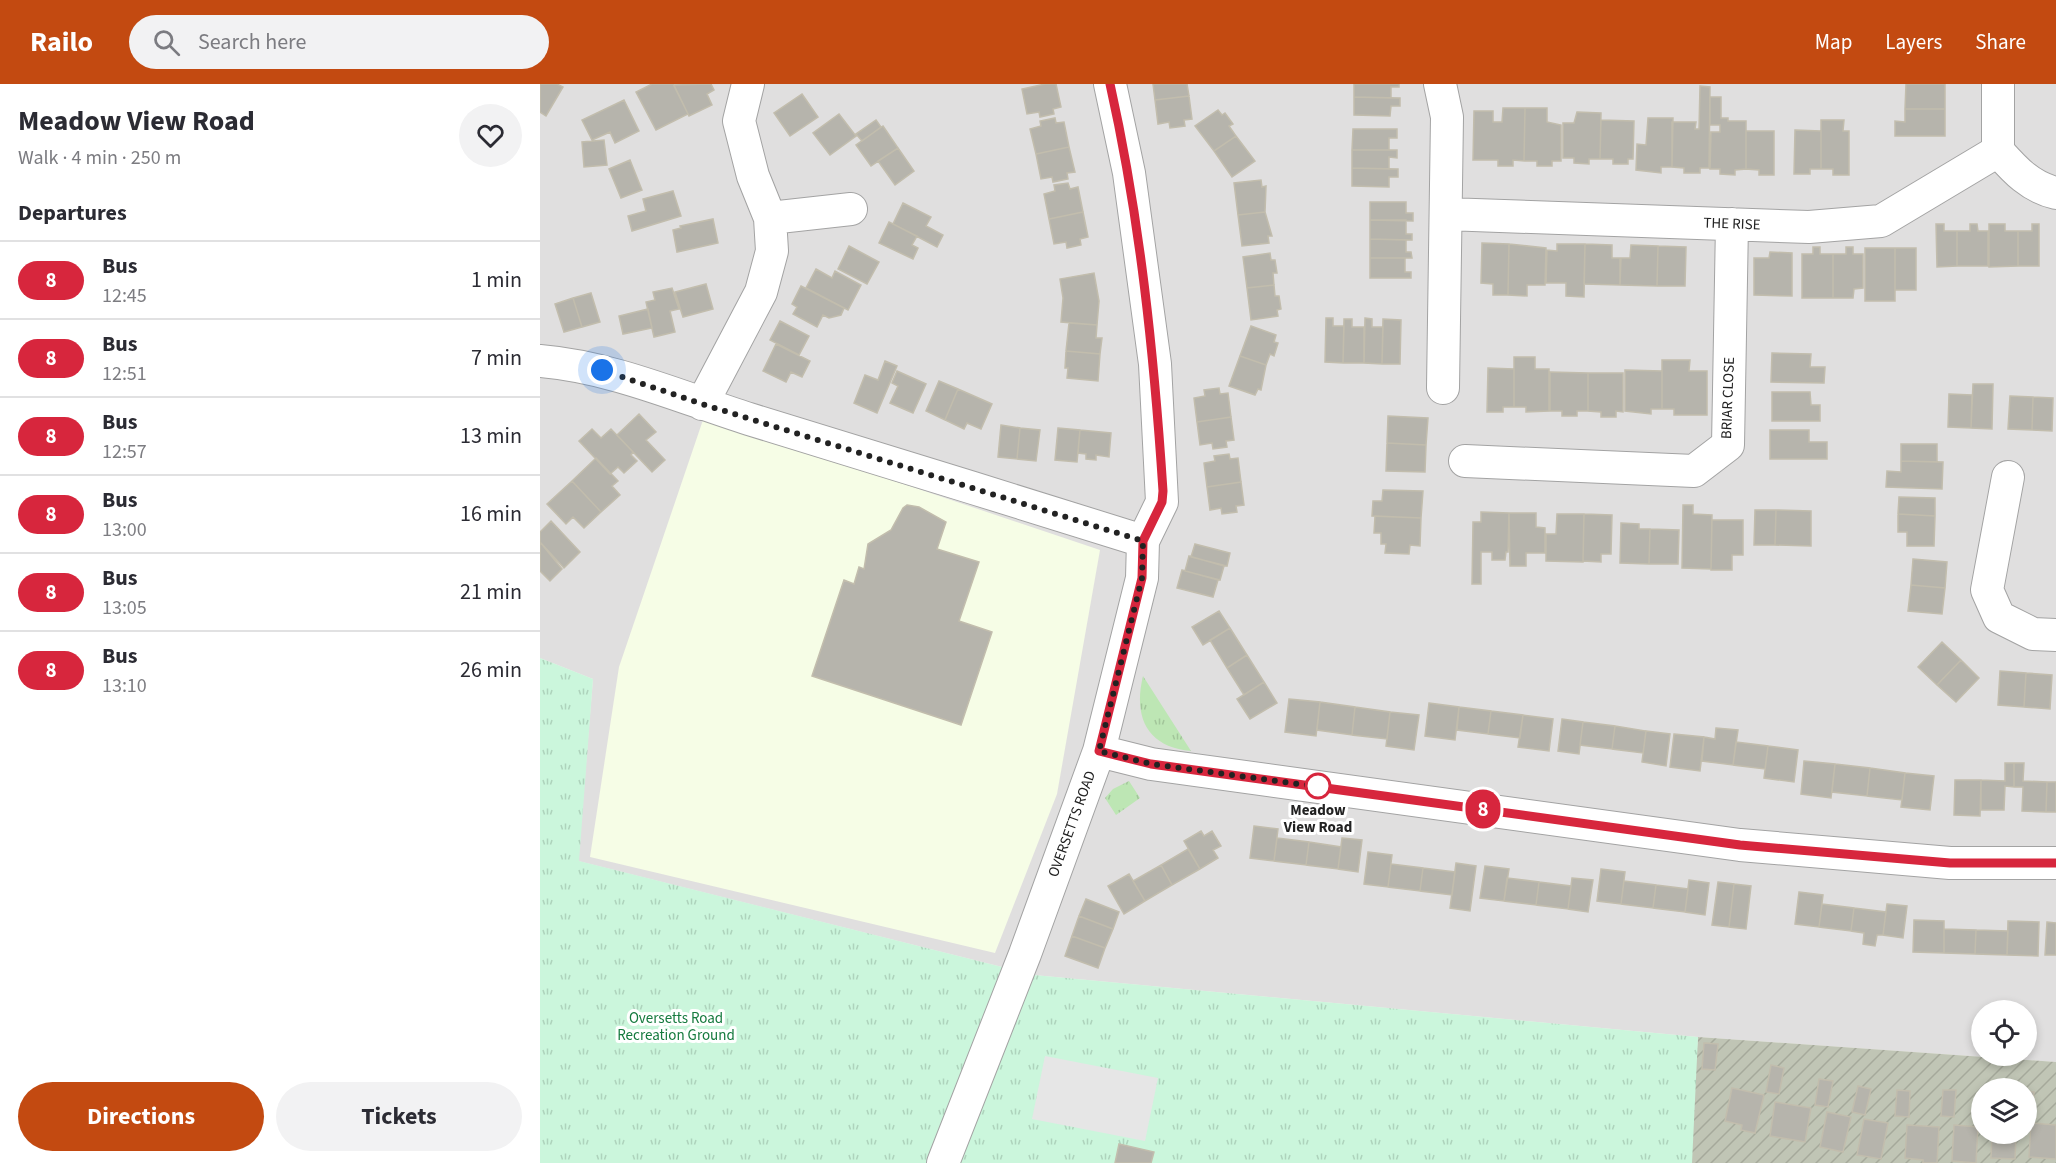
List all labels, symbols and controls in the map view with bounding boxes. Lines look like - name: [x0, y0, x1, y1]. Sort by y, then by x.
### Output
- search box: [129, 15, 549, 69]
- text: Railo: [30, 22, 93, 62]
- icon: search: [150, 26, 183, 59]
- text: Search here: [198, 26, 306, 58]
- text: Map: [1815, 27, 1852, 57]
- text: Layers: [1885, 27, 1942, 57]
- text: Share: [1975, 27, 2026, 57]
- text: Meadow View Road: [18, 101, 255, 141]
- button: heart: [459, 104, 522, 167]
- text: Walk · 4 min · 250 m: [18, 144, 181, 172]
- text: Departures: [18, 197, 127, 229]
- street label: THE RISE: [1703, 213, 1761, 235]
- text: Bus: [102, 250, 138, 282]
- text: 1 min: [471, 264, 522, 296]
- text: 8: [45, 265, 57, 295]
- text: 12:45: [102, 282, 147, 310]
- text: Bus: [102, 328, 138, 360]
- text: 7 min: [471, 342, 522, 374]
- text: 8: [45, 343, 57, 373]
- your location: [587, 355, 617, 385]
- street label: BRIAR CLOSE: [1716, 356, 1740, 440]
- text: 12:51: [102, 360, 147, 388]
- text: Bus: [102, 406, 138, 438]
- text: 13 min: [460, 420, 522, 452]
- text: 8: [45, 421, 57, 451]
- text: 12:57: [102, 438, 147, 466]
- text: Bus: [102, 484, 138, 516]
- text: 16 min: [460, 498, 522, 530]
- text: 8: [45, 499, 57, 529]
- text: 13:00: [102, 516, 147, 544]
- text: Bus: [102, 562, 138, 594]
- text: 21 min: [460, 576, 522, 608]
- text: 8: [45, 577, 57, 607]
- text: 13:05: [102, 594, 147, 622]
- text: Bus: [102, 640, 138, 672]
- text: 26 min: [460, 654, 522, 686]
- text: 8: [45, 655, 57, 685]
- text: 13:10: [102, 672, 147, 700]
- street label: OVERSETTS ROAD: [1043, 768, 1101, 880]
- marker: Meadow View Road: [1305, 773, 1331, 799]
- line badge: 8: [1464, 790, 1502, 828]
- text: 8: [1477, 794, 1489, 824]
- place label: Meadow View Road: [1283, 800, 1352, 838]
- map controls: [1971, 1000, 2037, 1144]
- button: locate: [1971, 1000, 2037, 1066]
- park label: Oversetts Road Recreation Ground: [617, 1008, 735, 1046]
- button: layers: [1971, 1078, 2037, 1144]
- button: Directions: [18, 1082, 264, 1151]
- button: Tickets: [276, 1082, 522, 1151]

